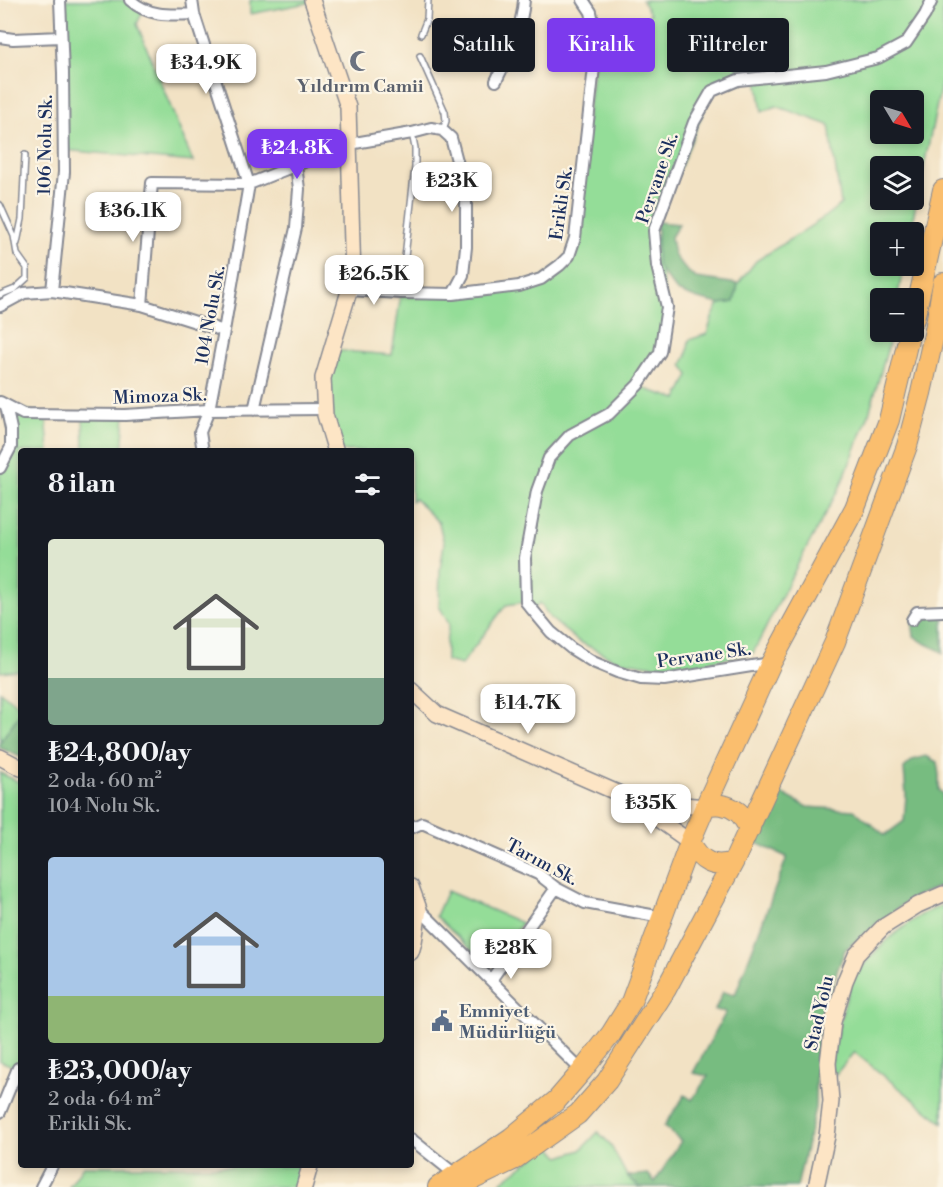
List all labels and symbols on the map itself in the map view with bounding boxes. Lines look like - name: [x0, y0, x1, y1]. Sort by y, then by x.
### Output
- pin: ₺34.9K: [157, 44, 255, 95]
- mosque icon: Yıldırım Camii: [348, 49, 372, 73]
- place label: Yıldırım Camii: [296, 75, 424, 98]
- north arrow: [870, 90, 924, 144]
- street label: 106 Nolu Sk.: [33, 94, 58, 196]
- pin: ₺24.8K: [248, 129, 346, 180]
- street label: Pervane Sk.: [631, 130, 684, 227]
- pin: ₺23K: [416, 162, 488, 213]
- street label: Erikli Sk.: [545, 164, 578, 242]
- pin: ₺36.1K: [84, 192, 182, 243]
- pin: ₺26.5K: [325, 255, 423, 306]
- street label: 104 Nolu Sk.: [190, 263, 231, 367]
- street label: Mimoza Sk.: [113, 383, 207, 410]
- street label: Pervane Sk.: [655, 638, 753, 673]
- pin: ₺14.7K: [479, 684, 577, 735]
- pin: ₺35K: [615, 784, 687, 835]
- street label: Tarım Sk.: [502, 834, 582, 891]
- pin: ₺28K: [475, 929, 547, 980]
- street label: Stad Yolu: [800, 973, 839, 1053]
- place label: Emniyet Müdürlüğü: [459, 1000, 556, 1044]
- public building icon: Emniyet Müdürlüğü: [430, 1009, 454, 1033]

